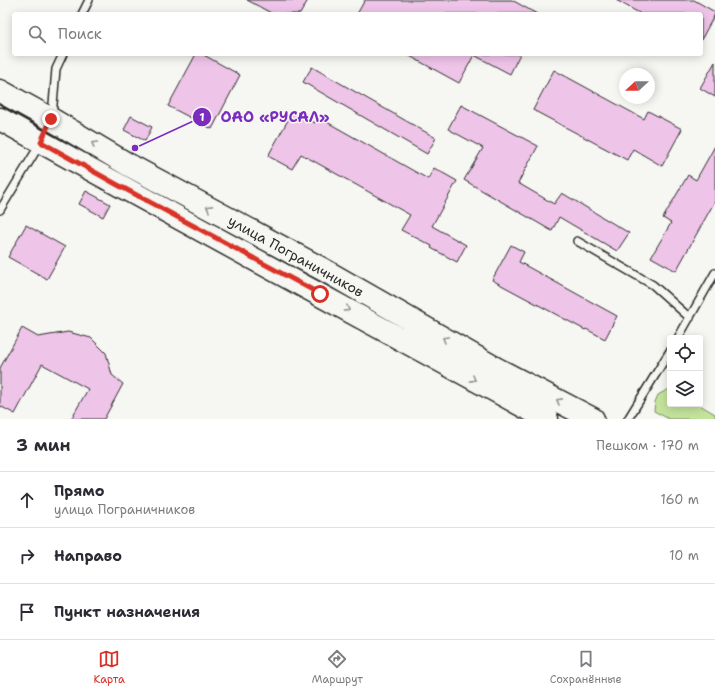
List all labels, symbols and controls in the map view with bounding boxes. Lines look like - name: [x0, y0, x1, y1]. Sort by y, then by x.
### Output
- search box: [12, 12, 703, 56]
- icon: search: [26, 23, 48, 45]
- text: Поиск: [58, 24, 102, 44]
- north arrow: [619, 68, 655, 104]
- callout: ОАО «РУСАЛ»: [192, 104, 337, 131]
- text: ОАО «РУСАЛ»: [220, 107, 330, 127]
- text: 1: [199, 109, 205, 125]
- route end: [42, 110, 60, 128]
- one-way arrow: [91, 142, 98, 149]
- one-way arrow: [205, 205, 213, 213]
- street label: улица Пограничников: [225, 211, 367, 301]
- route start: [311, 285, 329, 303]
- one-way arrow: [343, 305, 350, 312]
- map controls: [667, 335, 703, 407]
- button: locate: [667, 335, 703, 371]
- one-way arrow: [441, 336, 449, 344]
- button: layers: [667, 371, 703, 407]
- one-way arrow: [469, 374, 477, 381]
- one-way arrow: [556, 398, 563, 406]
- text: 3 мин: [16, 434, 71, 456]
- text: Пешком · 170 m: [596, 437, 699, 454]
- text: Прямо: [54, 481, 104, 501]
- icon: ahead: [16, 489, 38, 511]
- text: 160 m: [661, 491, 699, 508]
- text: улица Пограничников: [54, 501, 195, 518]
- icon: right: [16, 545, 38, 567]
- text: Направо: [54, 546, 122, 566]
- text: 10 m: [669, 547, 699, 564]
- icon: arrive: [16, 601, 38, 623]
- text: Пункт назначения: [54, 602, 200, 622]
- tab: Карта: [93, 648, 125, 687]
- tab: Маршрут: [312, 648, 363, 687]
- tab: Сохранённые: [550, 648, 622, 687]

